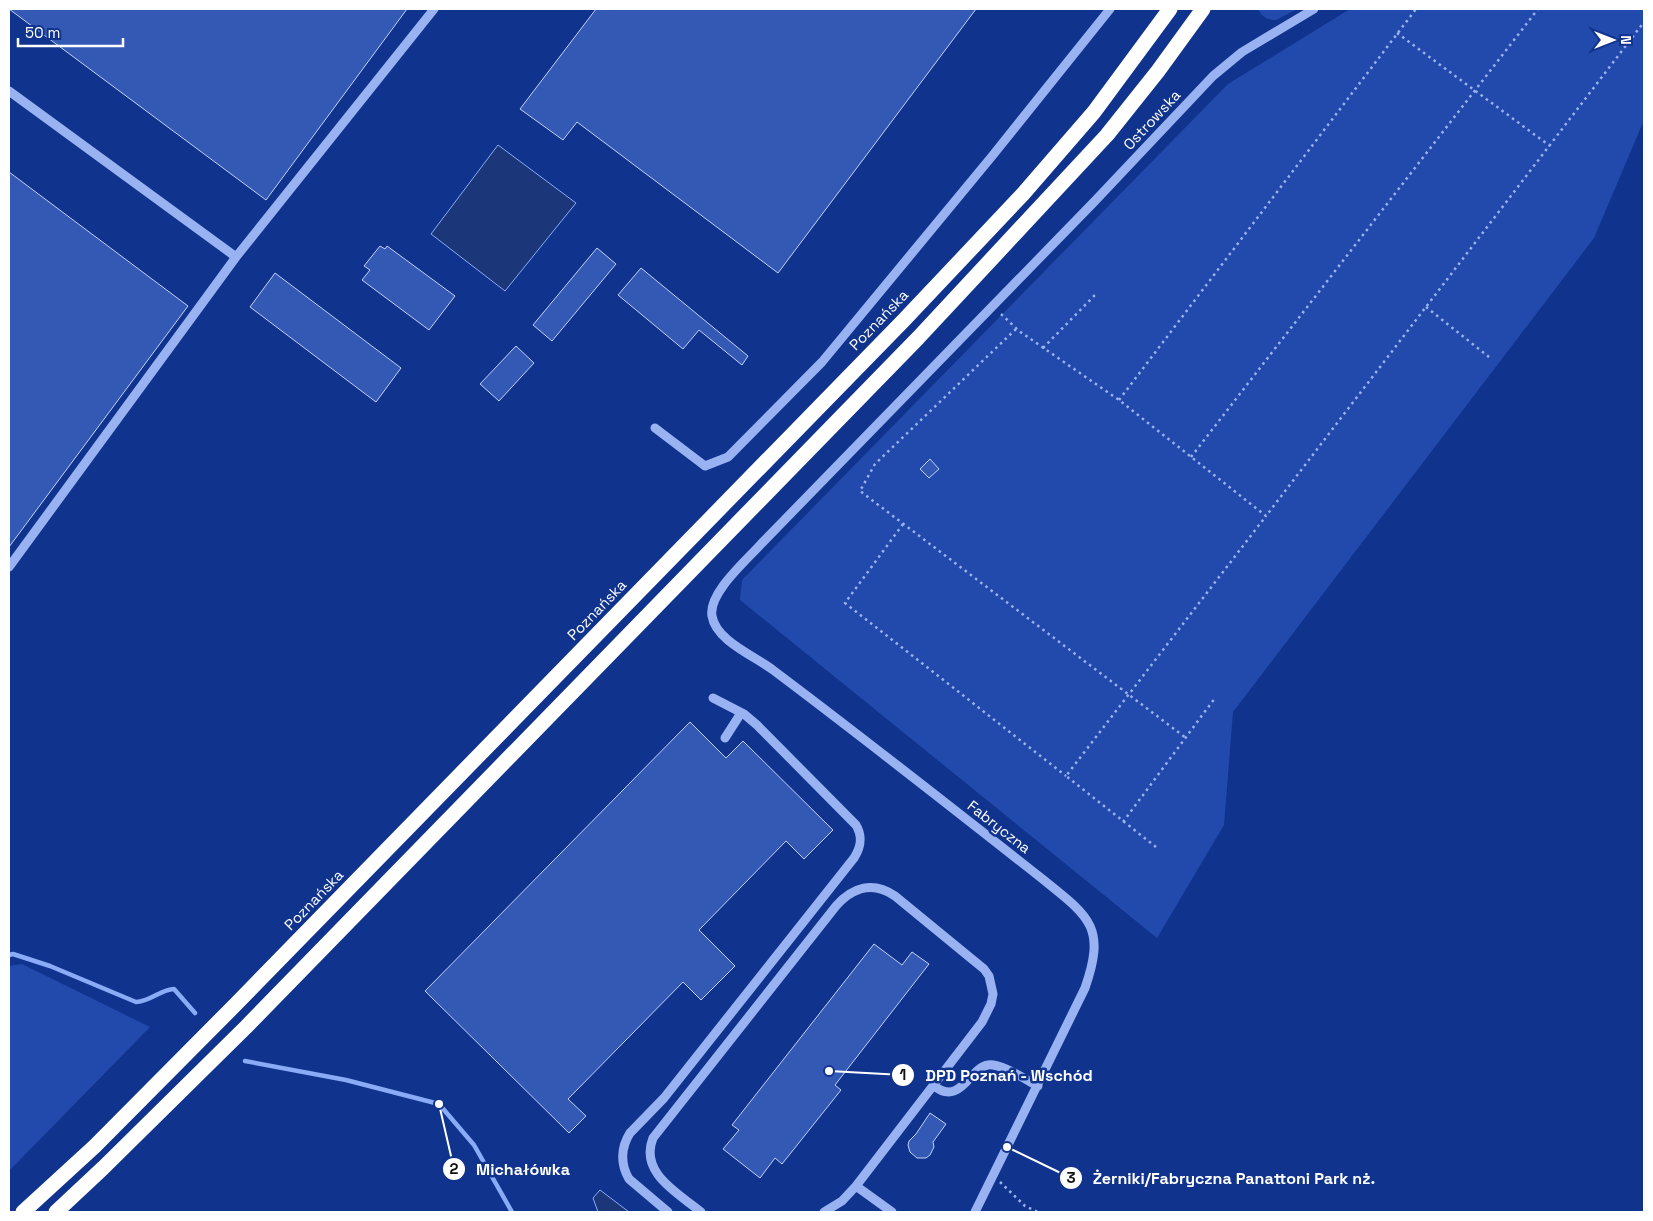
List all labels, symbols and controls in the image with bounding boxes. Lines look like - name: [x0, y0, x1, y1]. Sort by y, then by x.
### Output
- scale bar: [18, 15, 122, 47]
- north arrow: [1588, 15, 1638, 65]
- text: 50 m: [25, 23, 60, 42]
- text: N: [1617, 35, 1635, 45]
- street label: Ostrowska: [1119, 85, 1185, 154]
- street label: Poznańska: [845, 285, 912, 354]
- street label: Poznańska: [563, 575, 630, 644]
- street label: Fabryczna: [964, 796, 1035, 858]
- street label: Poznańska: [280, 865, 347, 934]
- callout: DPD Poznań - Wschód: [890, 1059, 1103, 1090]
- text: 1: [900, 1065, 906, 1084]
- text: DPD Poznań - Wschód: [925, 1065, 1093, 1086]
- callout: Michałówka: [441, 1154, 580, 1185]
- text: 2: [450, 1159, 459, 1178]
- text: Michałówka: [476, 1159, 570, 1180]
- callout: Żerniki/Fabryczna Panattoni Park nż.: [1058, 1163, 1386, 1194]
- text: 3: [1066, 1168, 1076, 1187]
- text: Żerniki/Fabryczna Panattoni Park nż.: [1093, 1168, 1375, 1189]

